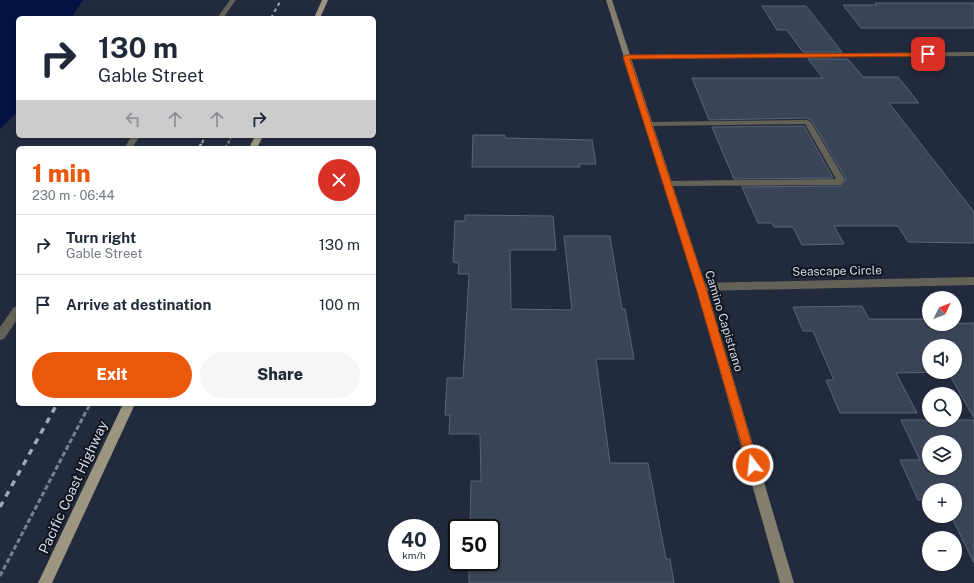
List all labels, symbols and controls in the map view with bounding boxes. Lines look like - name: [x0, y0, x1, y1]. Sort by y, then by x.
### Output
- text: 130 m: [98, 31, 178, 64]
- icon: right: [32, 32, 84, 84]
- pin: [911, 37, 945, 71]
- icon: arrive: [917, 43, 939, 65]
- text: Gable Street: [98, 65, 204, 86]
- icon: left: [122, 108, 144, 130]
- icon: ahead: [164, 108, 186, 130]
- icon: ahead: [206, 108, 228, 130]
- icon: right: [248, 108, 270, 130]
- text: 1 min: [32, 159, 91, 187]
- button: close: [318, 159, 360, 201]
- text: 230 m · 06:44: [32, 188, 115, 203]
- text: Turn right: [66, 229, 136, 246]
- icon: right: [32, 234, 54, 256]
- text: 130 m: [319, 236, 360, 253]
- text: Gable Street: [66, 246, 143, 261]
- street label: Seascape Circle: [792, 263, 882, 279]
- street label: Camino Capistrano: [702, 269, 746, 374]
- north arrow: [922, 291, 962, 331]
- map controls: [922, 291, 962, 571]
- icon: arrive: [32, 294, 54, 316]
- text: Arrive at destination: [66, 296, 211, 313]
- text: 100 m: [319, 296, 360, 313]
- button: sound: [922, 339, 962, 379]
- button: Exit: [32, 352, 192, 398]
- button: Share: [200, 352, 360, 398]
- button: search: [922, 387, 962, 427]
- street label: Pacific Coast Highway: [35, 418, 111, 556]
- button: layers: [922, 435, 962, 475]
- position arrow: [732, 444, 774, 486]
- button: +: [922, 483, 962, 523]
- speed limit sign: 50: [448, 519, 500, 571]
- text: 40: [401, 528, 427, 552]
- button: −: [922, 531, 962, 571]
- text: km/h: [402, 549, 426, 561]

